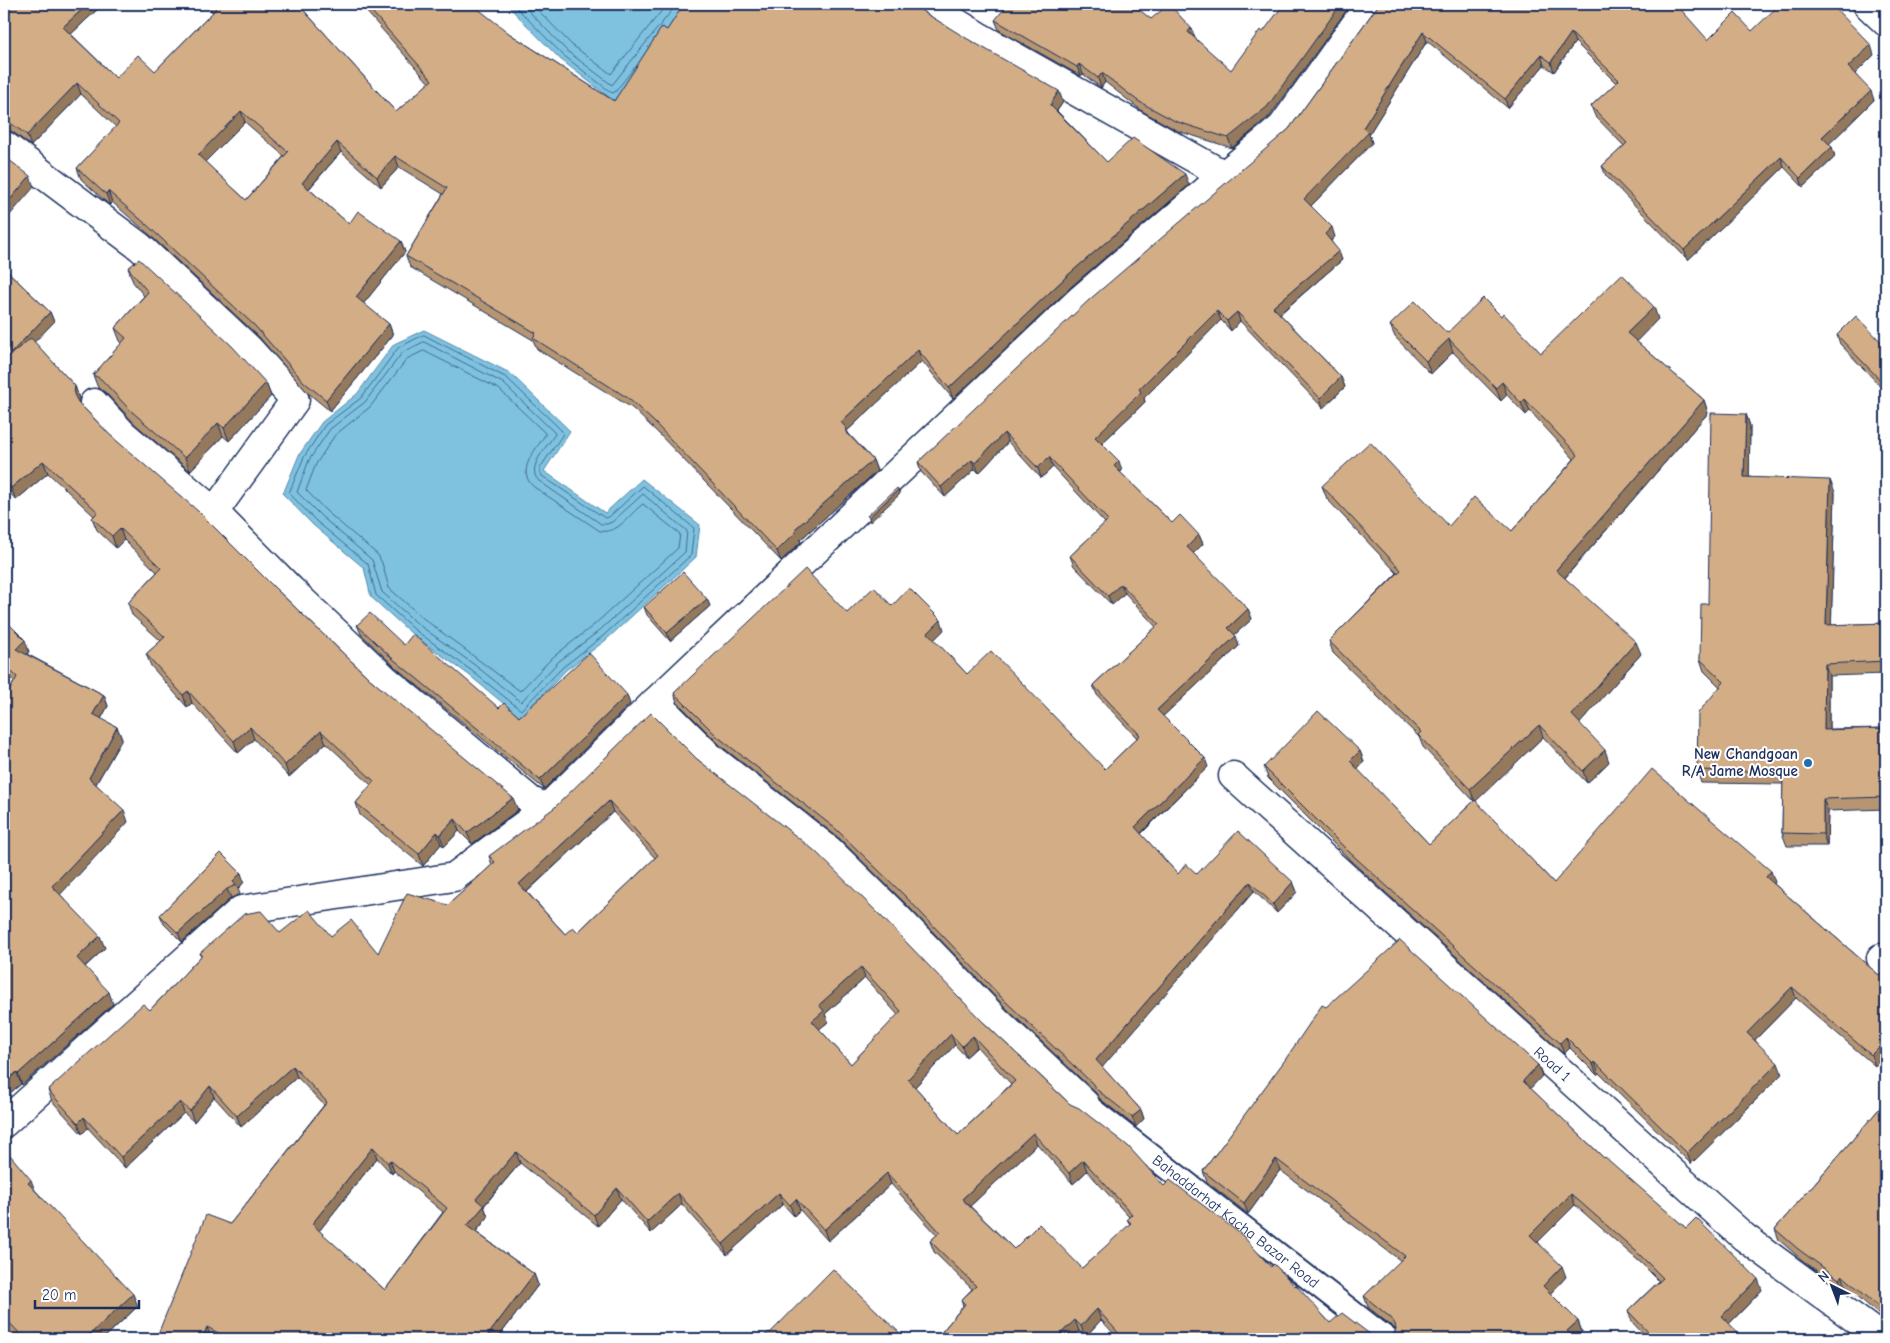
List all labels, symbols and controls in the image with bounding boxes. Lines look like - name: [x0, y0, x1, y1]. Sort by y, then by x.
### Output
- place label: New Chandgoan R/A Jame Mosque: [1682, 745, 1798, 780]
- marker: New Chandgoan R/A Jame Mosque: [1802, 757, 1814, 769]
- street label: Road 1: [1530, 1043, 1574, 1085]
- street label: Bahaddarhat Kacha Bazar Road: [1149, 1151, 1323, 1292]
- north arrow: [1808, 1260, 1858, 1310]
- text: N: [1815, 1267, 1833, 1286]
- scale bar: [35, 1278, 139, 1310]
- text: 20 m: [42, 1286, 76, 1304]

